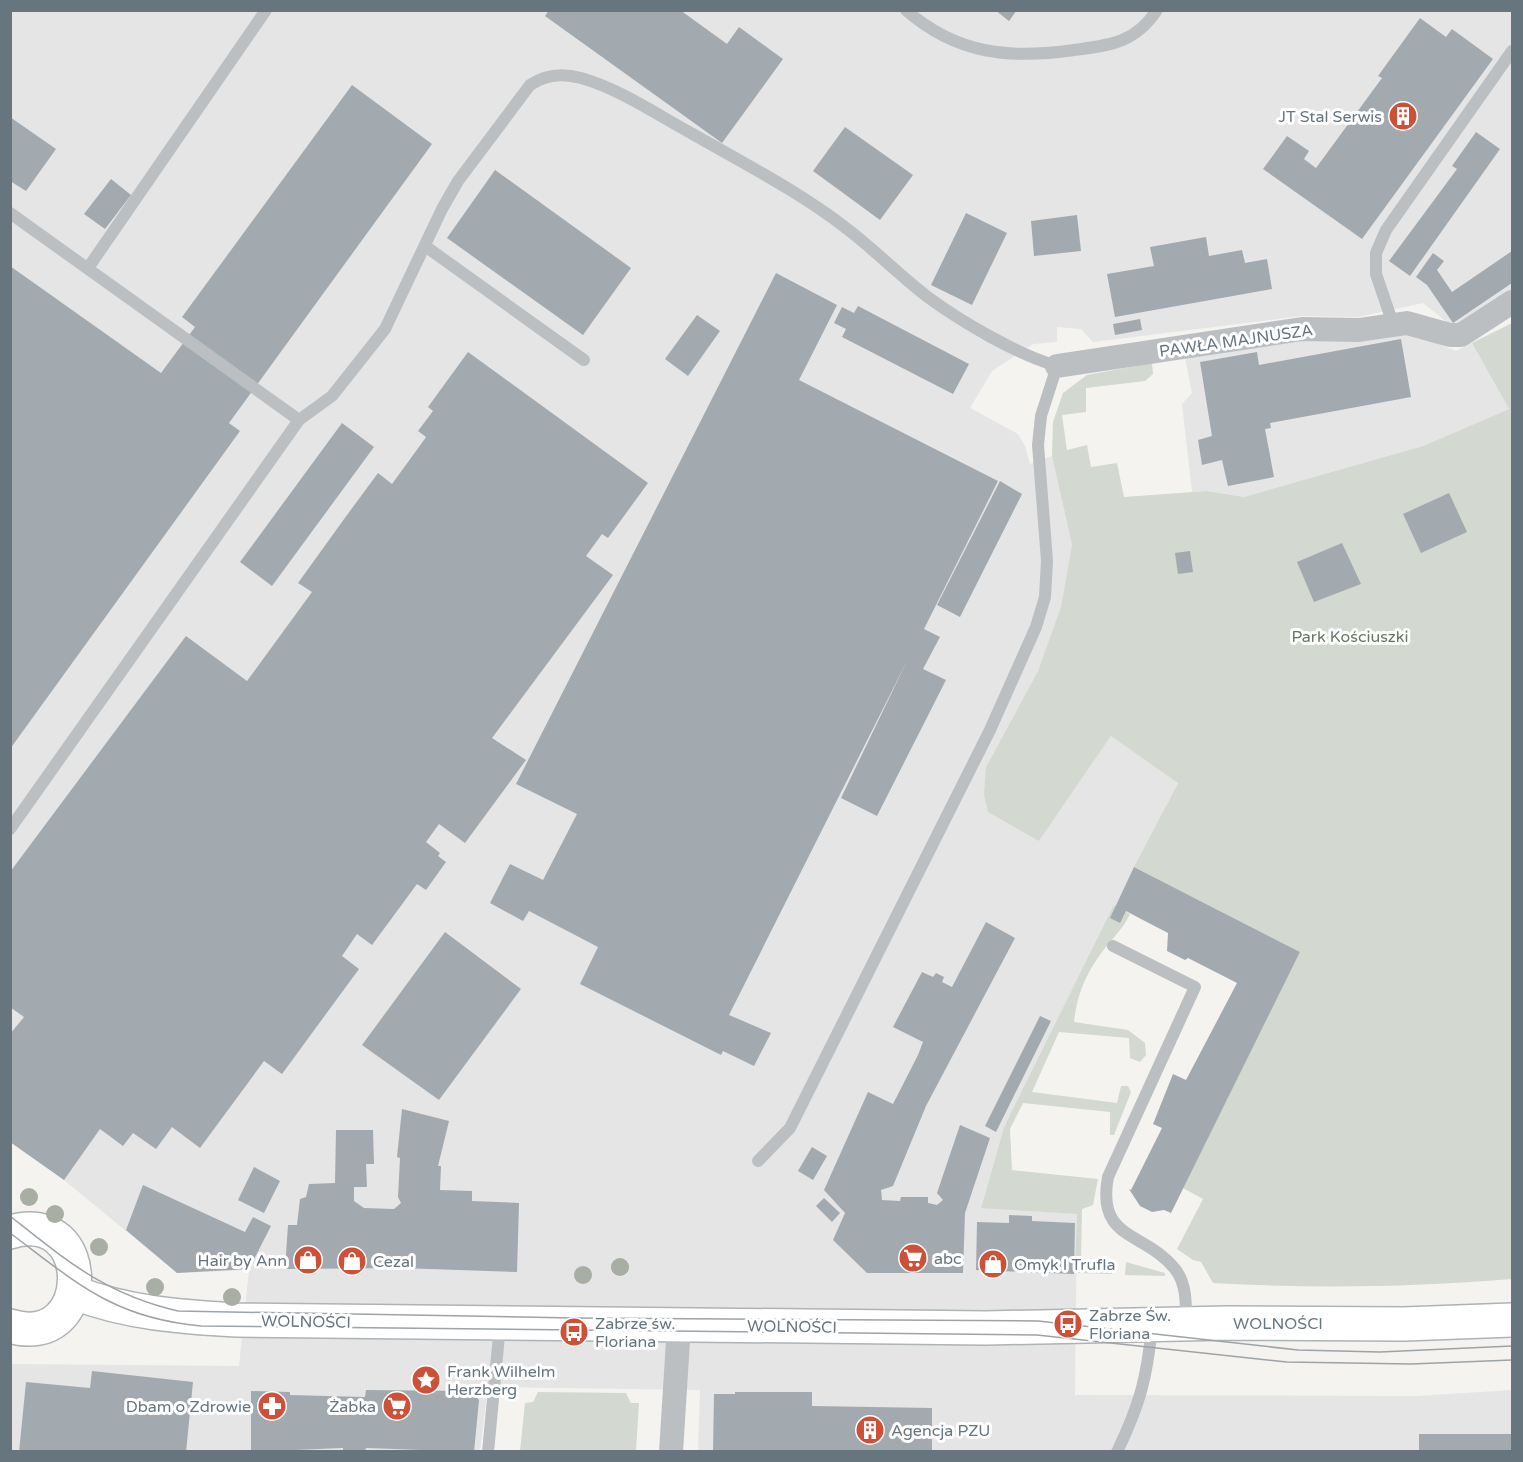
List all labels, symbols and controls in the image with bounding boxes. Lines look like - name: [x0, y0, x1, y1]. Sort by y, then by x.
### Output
- building icon: JT Stal Serwis: [1387, 100, 1419, 132]
- place label: JT Stal Serwis: [1279, 107, 1382, 127]
- street label: PAWŁA MAJNUSZA: [1158, 320, 1314, 362]
- park label: Park Kościuszki: [1291, 627, 1409, 647]
- supermarket icon: abc: [897, 1242, 929, 1274]
- shop icon: Hair by Ann: [292, 1244, 324, 1276]
- shop icon: Cezal: [336, 1245, 368, 1277]
- shop icon: Omyk I Trufla: [977, 1248, 1009, 1280]
- place label: abc: [934, 1249, 962, 1269]
- place label: Hair by Ann: [198, 1251, 287, 1271]
- place label: Cezal: [373, 1252, 414, 1272]
- place label: Omyk I Trufla: [1014, 1255, 1115, 1275]
- place label: Zabrze Św. Floriana: [1089, 1306, 1171, 1344]
- bus stop icon: Zabrze Św. Floriana: [1052, 1308, 1084, 1340]
- street label: WOLNOŚCI: [261, 1311, 351, 1333]
- place label: Zabrze św. Floriana: [595, 1314, 675, 1352]
- street label: WOLNOŚCI: [1233, 1314, 1323, 1334]
- bus stop icon: Zabrze św. Floriana: [558, 1316, 590, 1348]
- street label: WOLNOŚCI: [747, 1316, 837, 1338]
- place label: Frank Wilhelm Herzberg: [447, 1362, 556, 1400]
- place icon: Frank Wilhelm Herzberg: [410, 1364, 442, 1396]
- pharmacy icon: Dbam o Zdrowie: [256, 1390, 288, 1422]
- supermarket icon: Żabka: [381, 1390, 413, 1422]
- place label: Dbam o Zdrowie: [126, 1397, 251, 1417]
- place label: Żabka: [329, 1397, 376, 1417]
- building icon: Agencja PZU: [854, 1414, 886, 1446]
- place label: Agencja PZU: [891, 1421, 990, 1441]

